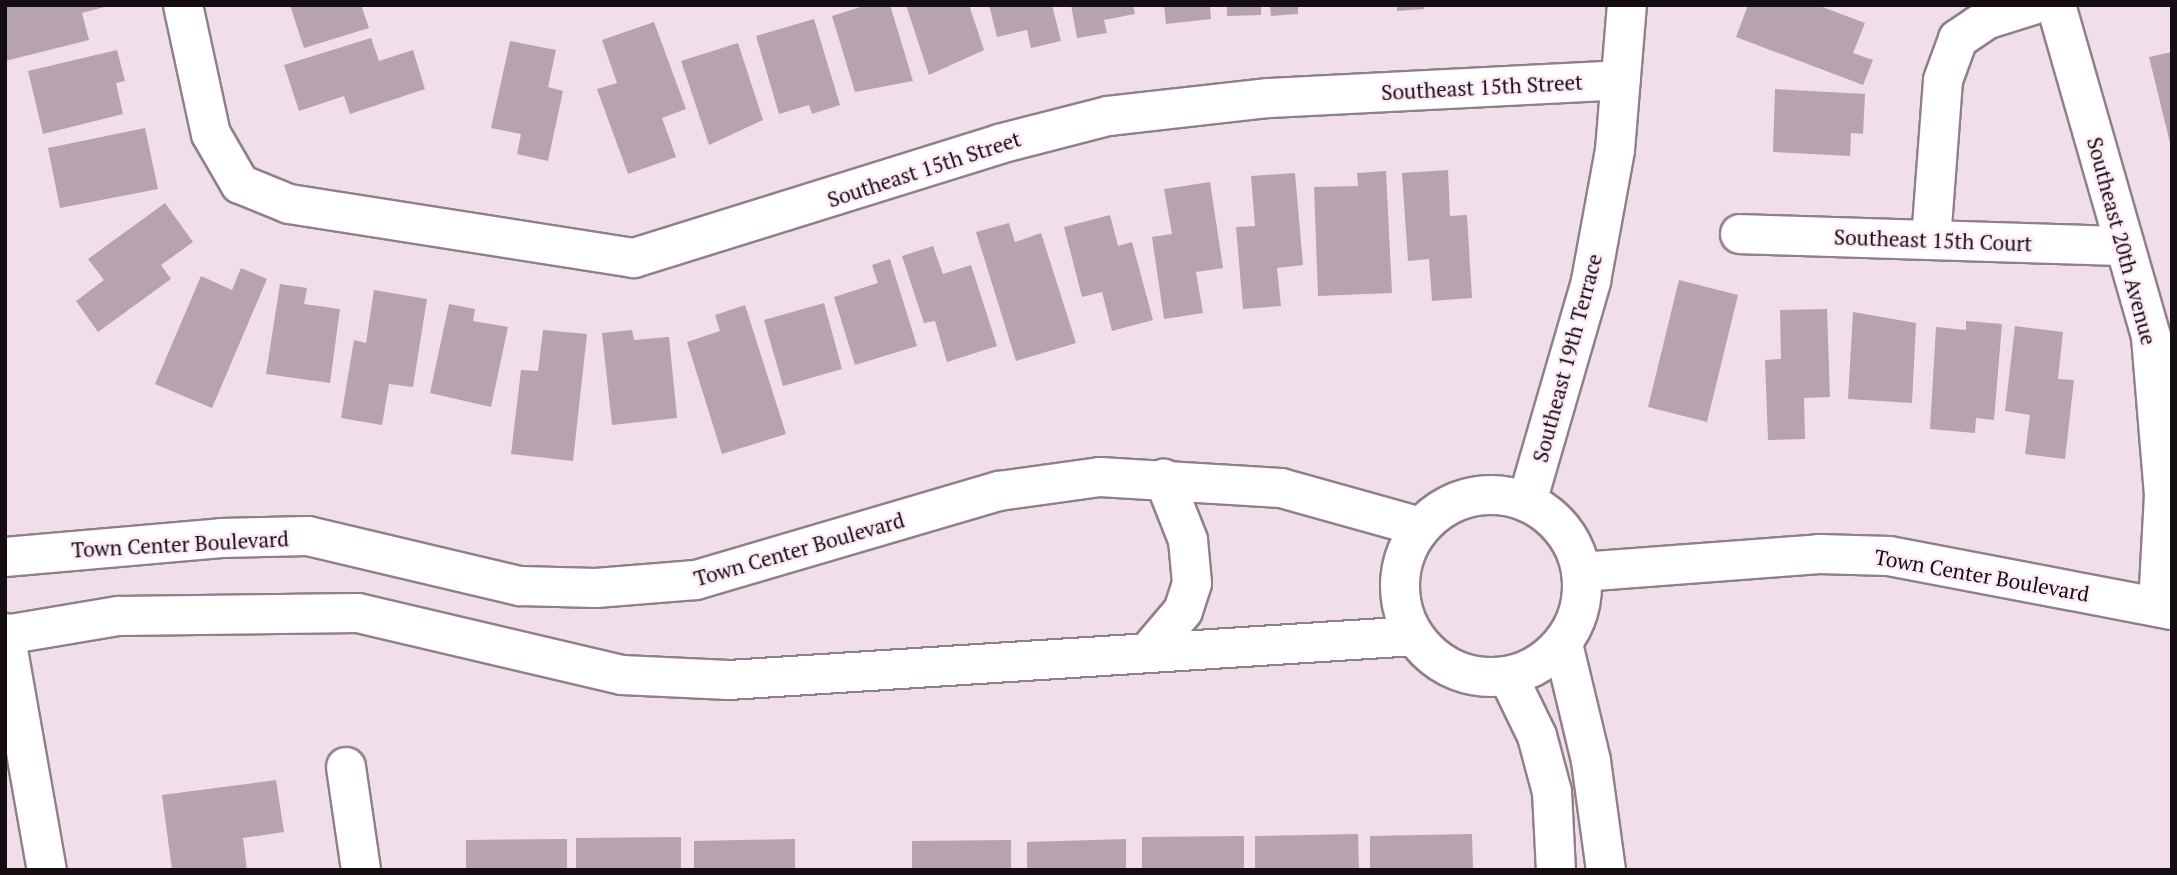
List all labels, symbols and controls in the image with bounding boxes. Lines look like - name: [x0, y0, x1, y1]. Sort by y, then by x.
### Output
- street label: Southeast 15th Street: [1381, 69, 1583, 105]
- street label: Southeast 15th Street: [824, 126, 1024, 212]
- street label: Southeast 20th Avenue: [2082, 134, 2162, 348]
- street label: Southeast 15th Court: [1833, 224, 2033, 256]
- street label: Southeast 19th Terrace: [1527, 251, 1607, 465]
- street label: Town Center Boulevard: [691, 507, 907, 591]
- street label: Town Center Boulevard: [71, 526, 289, 562]
- street label: Town Center Boulevard: [1873, 544, 2091, 606]

